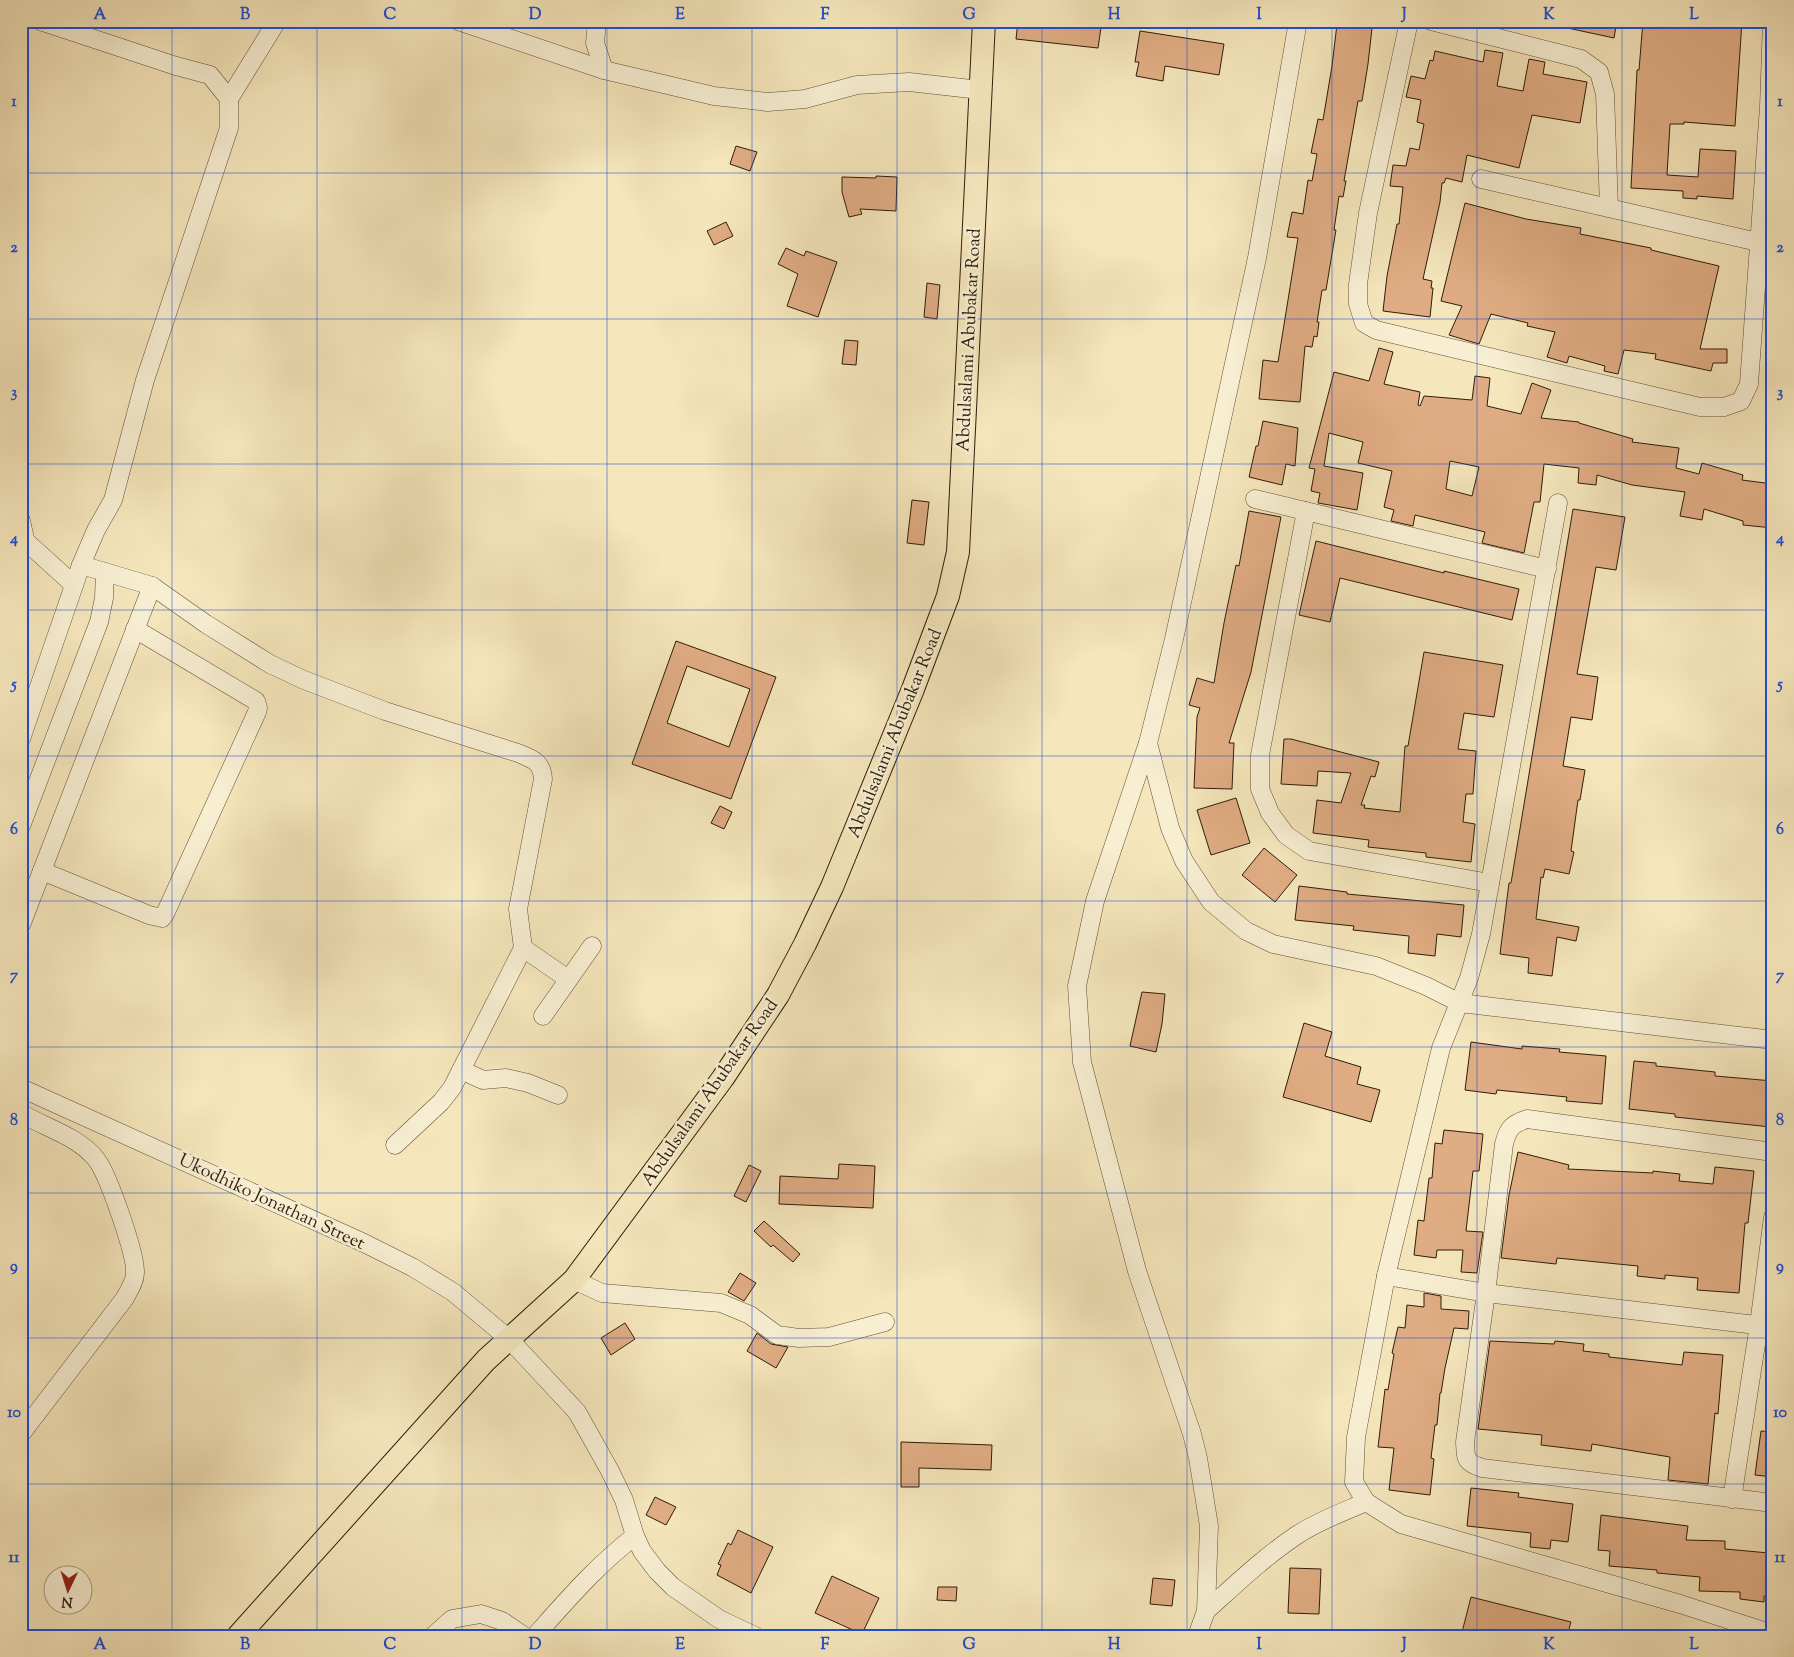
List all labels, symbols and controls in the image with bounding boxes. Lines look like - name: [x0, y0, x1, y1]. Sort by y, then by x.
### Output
- text: A: [94, 4, 107, 27]
- text: B: [240, 4, 250, 27]
- text: C: [384, 4, 397, 27]
- text: D: [529, 4, 542, 27]
- text: E: [675, 4, 685, 27]
- text: F: [821, 4, 830, 27]
- text: G: [962, 4, 976, 27]
- text: H: [1108, 4, 1121, 27]
- text: I: [1256, 4, 1262, 27]
- text: J: [1400, 4, 1407, 27]
- text: K: [1543, 4, 1555, 27]
- text: L: [1689, 4, 1699, 27]
- text: 1: [11, 91, 17, 114]
- text: 1: [1777, 91, 1783, 114]
- street label: Abdulsalami Abubakar Road: [951, 228, 989, 452]
- text: 2: [10, 237, 18, 260]
- text: 2: [1776, 237, 1784, 260]
- text: 3: [11, 382, 18, 405]
- text: 3: [1777, 382, 1784, 405]
- text: 4: [9, 528, 18, 551]
- text: 4: [1775, 528, 1784, 551]
- street label: Abdulsalami Abubakar Road: [842, 625, 950, 842]
- text: 5: [9, 674, 17, 697]
- text: 5: [1775, 674, 1783, 697]
- text: 6: [10, 819, 18, 842]
- text: 6: [1776, 819, 1784, 842]
- text: 7: [10, 965, 19, 988]
- text: 7: [1776, 965, 1785, 988]
- street label: Abdulsalami Abubakar Road: [636, 994, 785, 1192]
- text: 8: [10, 1110, 18, 1133]
- text: 8: [1776, 1110, 1784, 1133]
- street label: Ukodhiko Jonathan Street: [174, 1148, 369, 1258]
- text: 9: [10, 1256, 18, 1279]
- text: 9: [1776, 1256, 1784, 1279]
- text: 10: [7, 1402, 21, 1425]
- text: 10: [1773, 1402, 1787, 1425]
- text: 11: [9, 1547, 20, 1570]
- text: 11: [1775, 1547, 1786, 1570]
- north arrow: [42, 1564, 92, 1614]
- text: N: [61, 1591, 74, 1611]
- text: A: [94, 1634, 107, 1657]
- text: B: [240, 1634, 250, 1657]
- text: C: [384, 1634, 397, 1657]
- text: D: [529, 1634, 542, 1657]
- text: E: [675, 1634, 685, 1657]
- text: F: [821, 1634, 830, 1657]
- text: G: [962, 1634, 976, 1657]
- text: H: [1108, 1634, 1121, 1657]
- text: I: [1256, 1634, 1262, 1657]
- text: J: [1400, 1634, 1407, 1657]
- text: K: [1543, 1634, 1555, 1657]
- text: L: [1689, 1634, 1699, 1657]

